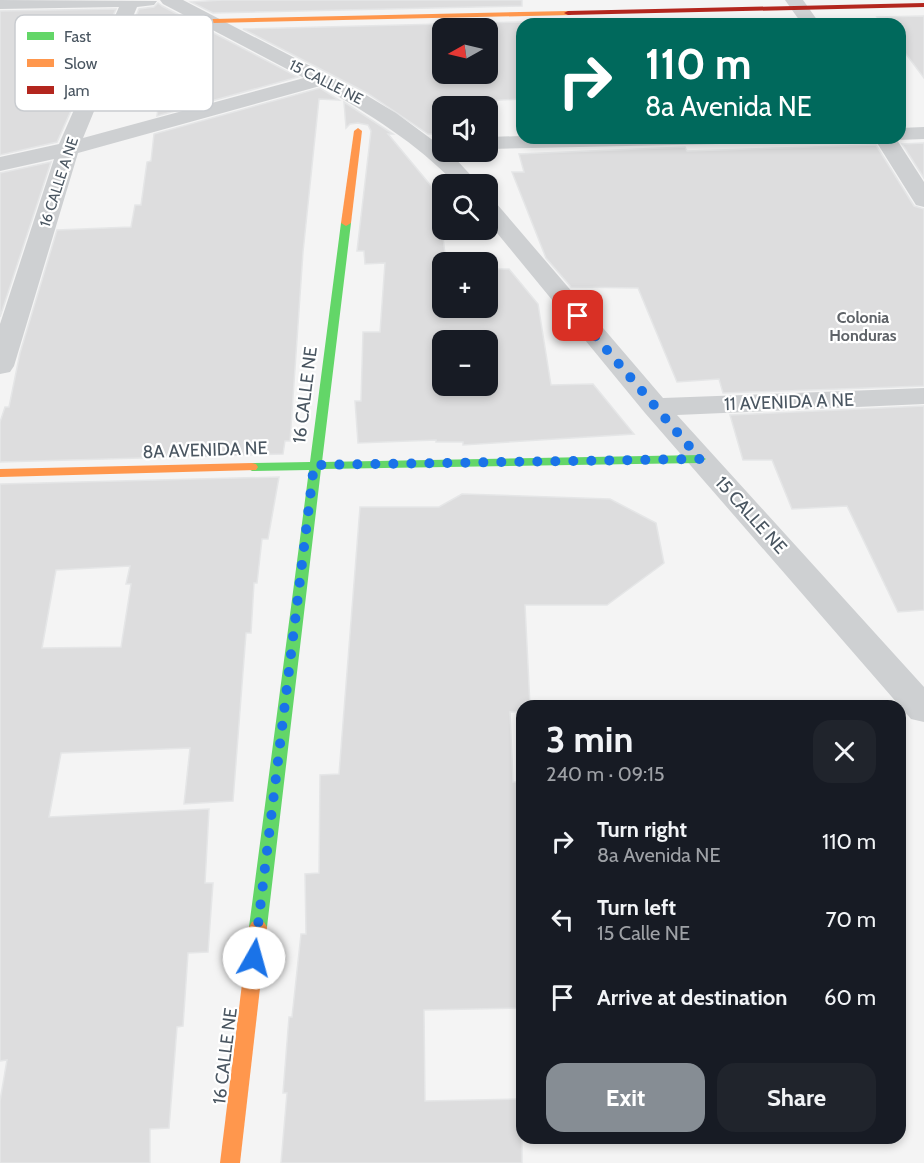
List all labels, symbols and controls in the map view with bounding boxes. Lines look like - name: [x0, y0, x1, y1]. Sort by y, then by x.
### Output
- legend: [15, 15, 213, 111]
- north arrow: [432, 18, 498, 84]
- map controls: [432, 18, 498, 396]
- text: Fast: [64, 27, 92, 46]
- text: 110 m: [645, 38, 752, 90]
- icon: right: [546, 42, 624, 120]
- text: Slow: [64, 54, 98, 73]
- street label: 15 CALLE NE: [286, 56, 366, 108]
- text: Jam: [63, 81, 90, 100]
- text: 8a Avenida NE: [645, 90, 812, 123]
- button: sound: [432, 96, 498, 162]
- street label: 16 CALLE A NE: [36, 135, 82, 229]
- button: search: [432, 174, 498, 240]
- button: +: [432, 252, 498, 318]
- pin: [552, 290, 603, 341]
- icon: arrive: [561, 299, 594, 332]
- district label: Colonia Honduras: [829, 308, 897, 345]
- button: −: [432, 330, 498, 396]
- street label: 16 CALLE NE: [288, 345, 322, 444]
- street label: 11 AVENIDA A NE: [724, 389, 854, 415]
- street label: 8A AVENIDA NE: [142, 437, 268, 463]
- street label: 15 CALLE NE: [711, 472, 791, 558]
- text: 3 min: [546, 717, 633, 761]
- button: close: [813, 720, 876, 783]
- text: 240 m · 09:15: [546, 762, 665, 786]
- text: Turn right: [597, 816, 687, 843]
- icon: right: [546, 825, 579, 858]
- text: 110 m: [822, 828, 876, 855]
- text: 8a Avenida NE: [597, 843, 721, 867]
- text: Turn left: [597, 894, 676, 921]
- icon: left: [546, 903, 579, 936]
- text: 70 m: [826, 906, 876, 933]
- text: 15 Calle NE: [597, 921, 690, 945]
- position arrow: [222, 926, 286, 990]
- icon: arrive: [546, 981, 579, 1014]
- text: Arrive at destination: [597, 984, 787, 1011]
- text: 60 m: [824, 984, 876, 1011]
- street label: 16 CALLE NE: [208, 1006, 242, 1105]
- button: Exit: [546, 1063, 705, 1132]
- button: Share: [717, 1063, 876, 1132]

